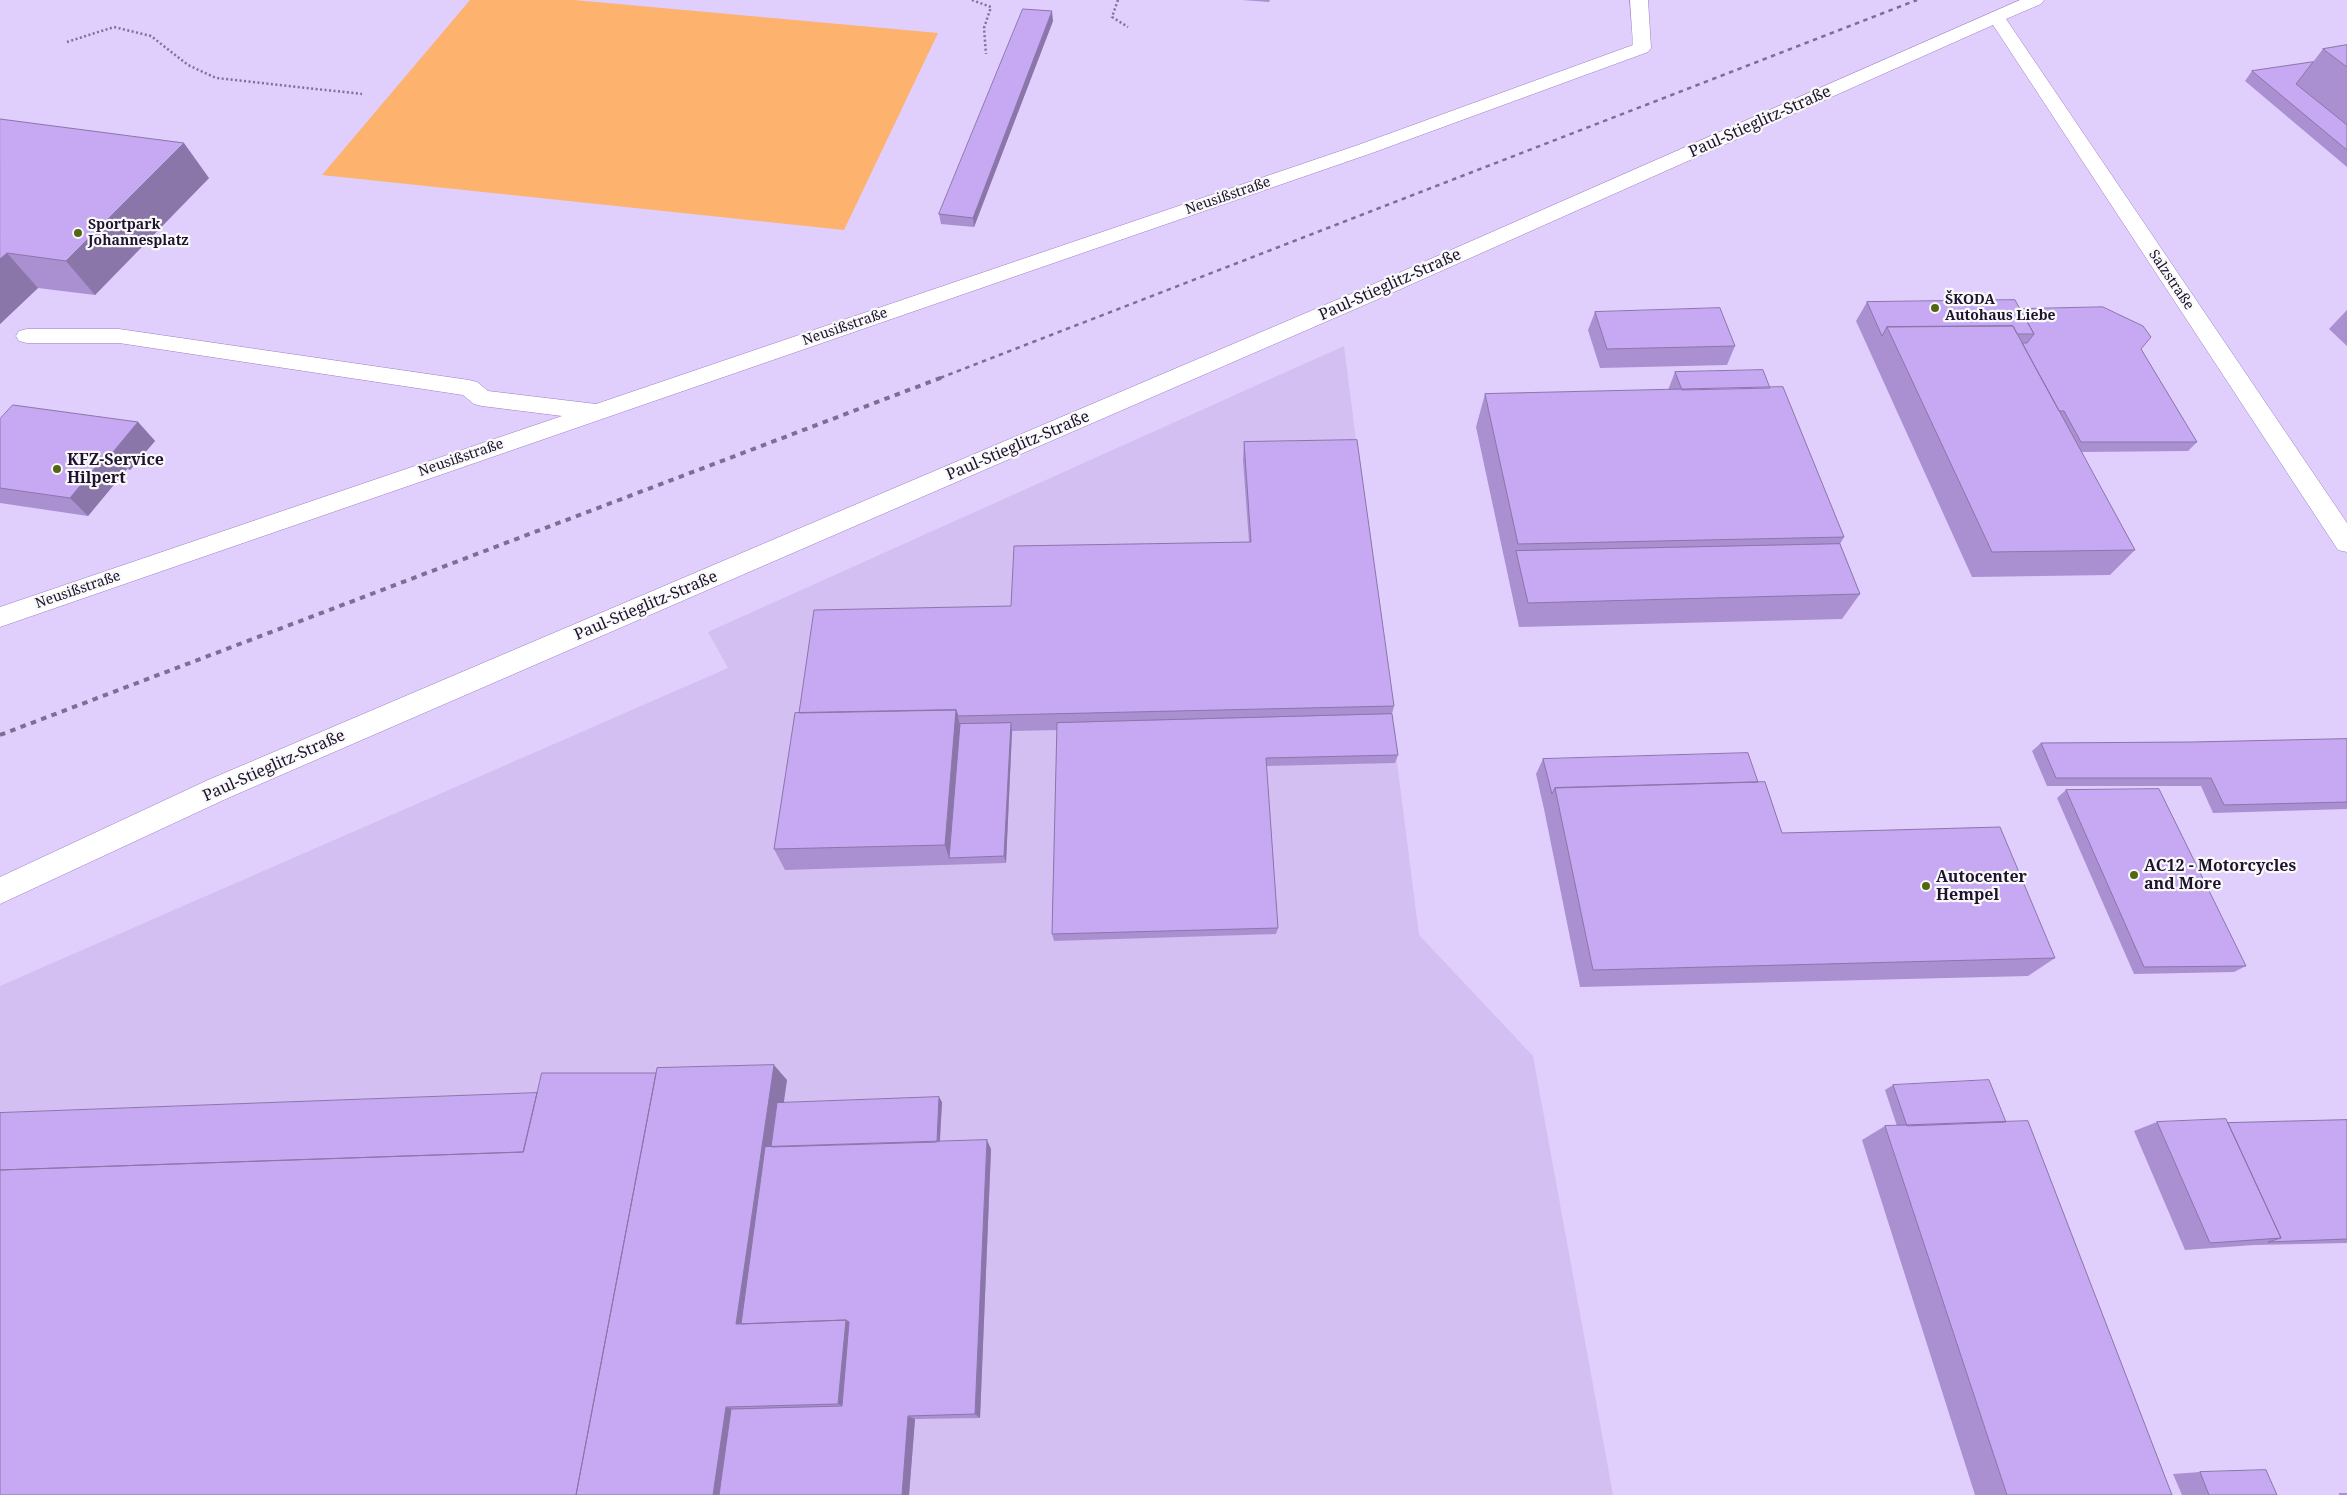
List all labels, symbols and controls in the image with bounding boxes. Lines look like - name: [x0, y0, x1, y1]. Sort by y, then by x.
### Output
- street label: Paul-Stieglitz-Straße: [1686, 82, 1834, 162]
- street label: Neusißstraße: [1183, 174, 1273, 218]
- place label: Sportpark Johannesplatz: [88, 217, 189, 250]
- marker: Sportpark Johannesplatz: [72, 227, 84, 239]
- street label: Paul-Stieglitz-Straße: [1316, 245, 1464, 325]
- street label: Salzstraße: [2145, 247, 2197, 313]
- place label: ŠKODA Autohaus Liebe: [1945, 292, 2056, 324]
- marker: ŠKODA Autohaus Liebe: [1929, 302, 1941, 314]
- street label: Neusißstraße: [800, 305, 890, 349]
- street label: Paul-Stieglitz-Straße: [944, 407, 1092, 485]
- street label: Neusißstraße: [416, 436, 506, 480]
- place label: KFZ-Service Hilpert: [67, 450, 164, 488]
- marker: KFZ-Service Hilpert: [51, 463, 63, 475]
- street label: Paul-Stieglitz-Straße: [572, 567, 720, 645]
- street label: Neusißstraße: [33, 568, 123, 612]
- street label: Paul-Stieglitz-Straße: [200, 726, 348, 806]
- place label: AC12 - Motorcycles and More: [2144, 856, 2296, 894]
- place label: Autocenter Hempel: [1936, 867, 2027, 905]
- marker: AC12 - Motorcycles and More: [2128, 869, 2140, 881]
- marker: Autocenter Hempel: [1920, 880, 1932, 892]

